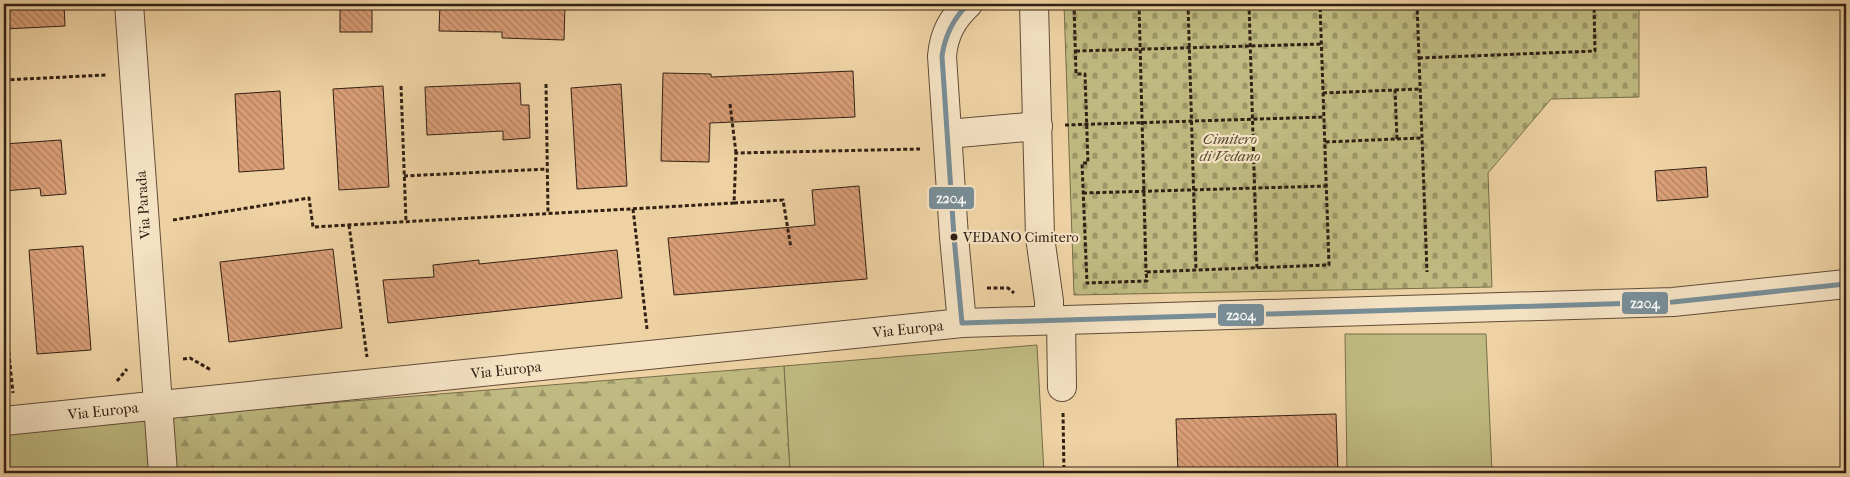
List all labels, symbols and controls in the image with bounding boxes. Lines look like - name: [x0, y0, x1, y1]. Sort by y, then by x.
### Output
- park label: Cimitero di Vedano: [1200, 130, 1260, 165]
- street label: Via Parada: [132, 169, 154, 241]
- line badge: z204: [928, 186, 975, 210]
- text: z204: [935, 190, 966, 207]
- place label: VEDANO Cimitero: [962, 229, 1079, 246]
- marker: VEDANO Cimitero: [949, 232, 959, 242]
- line badge: z204: [1621, 291, 1669, 315]
- text: z204: [1629, 295, 1660, 312]
- line badge: z204: [1217, 303, 1265, 327]
- text: z204: [1225, 307, 1256, 324]
- street label: Via Europa: [871, 316, 945, 342]
- street label: Via Europa: [469, 357, 543, 383]
- street label: Via Europa: [66, 398, 140, 424]

